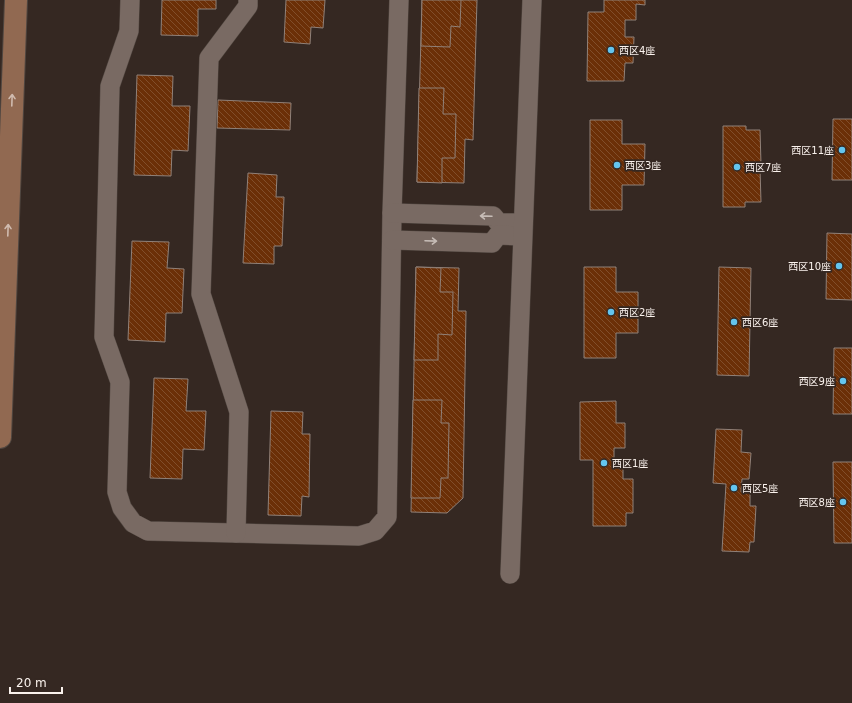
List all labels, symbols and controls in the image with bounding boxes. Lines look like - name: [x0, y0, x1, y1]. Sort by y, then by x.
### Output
- marker: 西区4座: [606, 45, 616, 55]
- place label: 西区4座: [619, 45, 655, 56]
- one-way arrow: [9, 94, 16, 107]
- place label: 西区11座: [791, 145, 834, 156]
- marker: 西区11座: [837, 145, 847, 155]
- marker: 西区3座: [612, 160, 622, 170]
- place label: 西区3座: [625, 160, 661, 171]
- marker: 西区7座: [732, 162, 742, 172]
- place label: 西区7座: [745, 162, 781, 173]
- one-way arrow: [480, 213, 493, 220]
- one-way arrow: [4, 224, 11, 237]
- one-way arrow: [424, 237, 437, 245]
- place label: 西区10座: [788, 261, 831, 272]
- marker: 西区10座: [834, 261, 844, 271]
- marker: 西区2座: [606, 307, 616, 317]
- place label: 西区2座: [619, 307, 655, 318]
- marker: 西区6座: [729, 317, 739, 327]
- place label: 西区6座: [742, 317, 778, 328]
- place label: 西区9座: [799, 376, 835, 387]
- marker: 西区9座: [838, 376, 848, 386]
- marker: 西区1座: [599, 458, 609, 468]
- place label: 西区1座: [612, 458, 648, 469]
- marker: 西区5座: [729, 483, 739, 493]
- place label: 西区5座: [742, 483, 778, 494]
- place label: 西区8座: [799, 497, 835, 508]
- marker: 西区8座: [838, 497, 848, 507]
- scale bar: [10, 669, 62, 695]
- text: 20 m: [16, 676, 47, 690]

